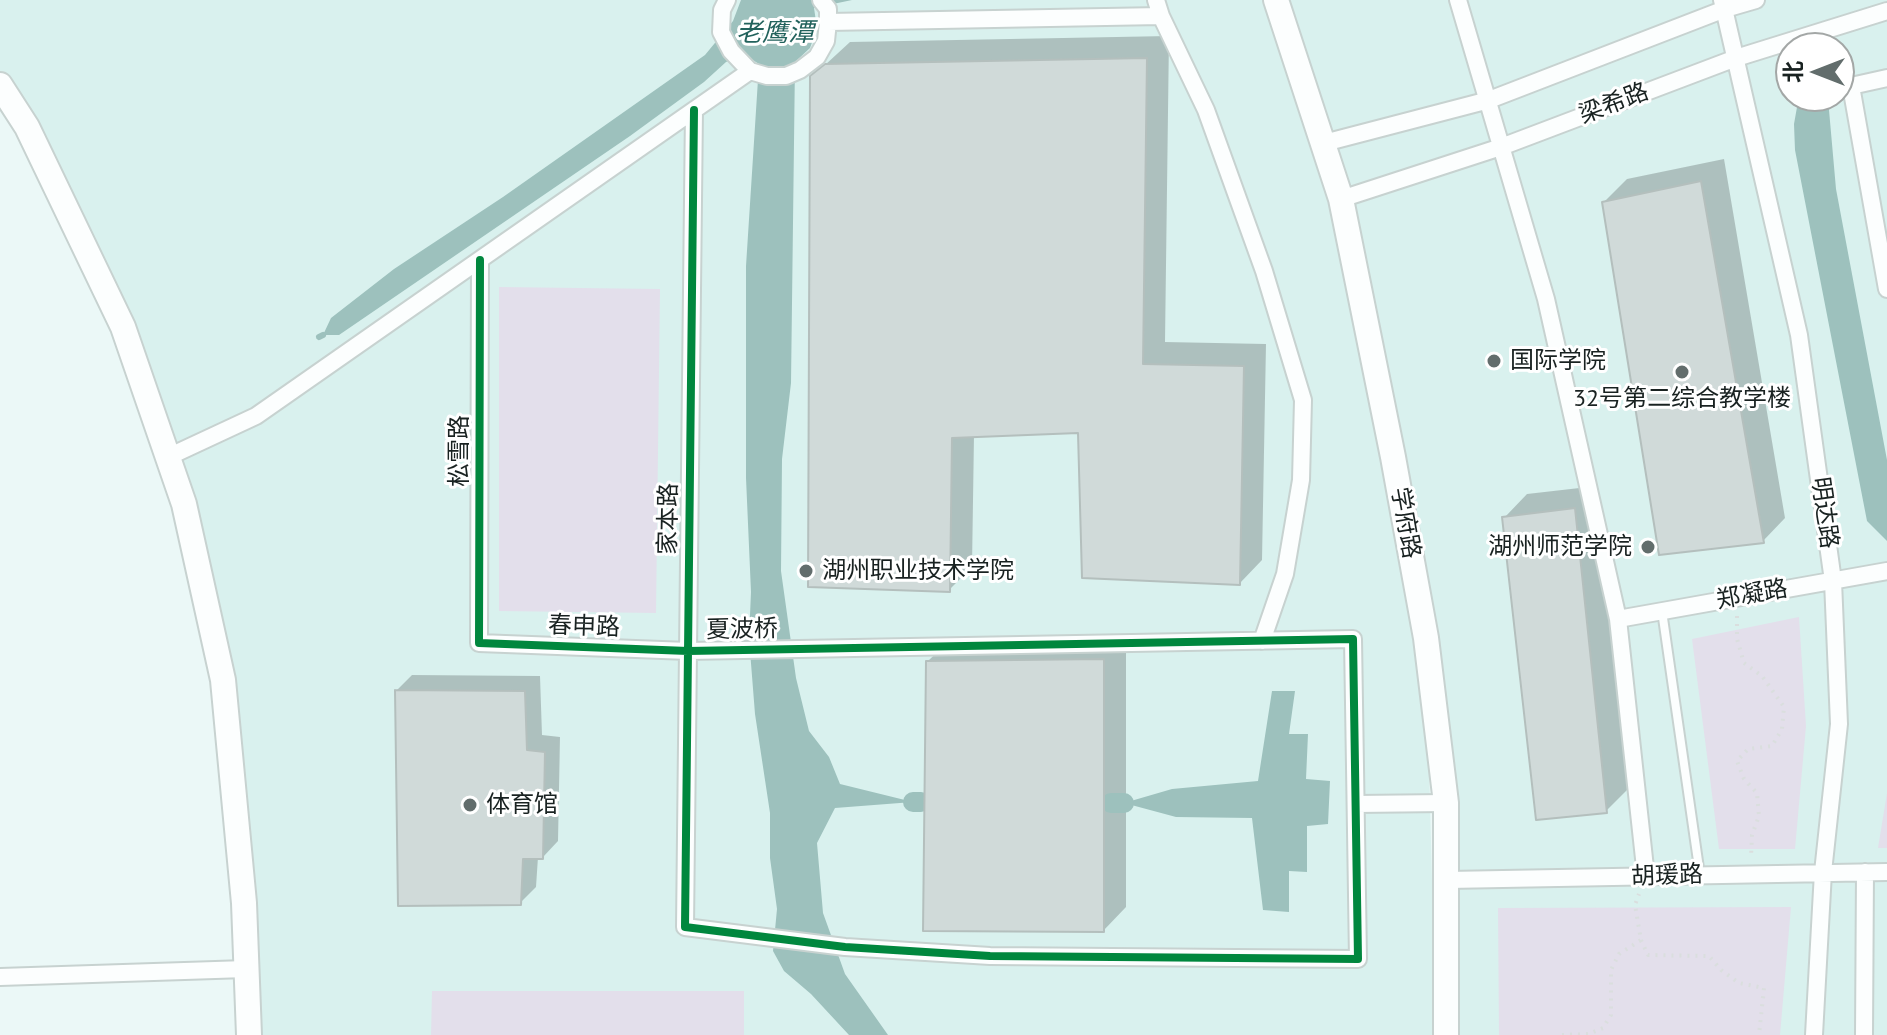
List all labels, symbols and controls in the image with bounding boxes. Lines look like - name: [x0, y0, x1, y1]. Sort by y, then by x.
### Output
- water label: 老鹰潭: [736, 18, 814, 50]
- north arrow: [1775, 32, 1855, 112]
- text: 北: [1779, 61, 1807, 83]
- street label: 梁希路: [1575, 78, 1653, 130]
- place label: 国际学院: [1510, 347, 1606, 375]
- marker: 国际学院: [1485, 352, 1503, 370]
- marker: 32号第二综合教学楼: [1673, 363, 1691, 381]
- place label: 32号第二综合教学楼: [1573, 385, 1791, 413]
- street label: 松雪路: [446, 415, 474, 487]
- street label: 明达路: [1805, 475, 1843, 551]
- street label: 家本路: [654, 483, 684, 555]
- street label: 学府路: [1385, 485, 1425, 561]
- place label: 湖州师范学院: [1488, 533, 1632, 561]
- marker: 湖州师范学院: [1639, 538, 1657, 556]
- place label: 湖州职业技术学院: [822, 557, 1014, 585]
- marker: 湖州职业技术学院: [797, 562, 815, 580]
- street label: 郑凝路: [1714, 575, 1790, 615]
- street label: 春申路: [548, 611, 620, 643]
- street label: 夏波桥: [706, 615, 778, 645]
- place label: 体育馆: [486, 791, 558, 819]
- marker: 体育馆: [461, 796, 479, 814]
- street label: 胡瑗路: [1631, 860, 1703, 892]

